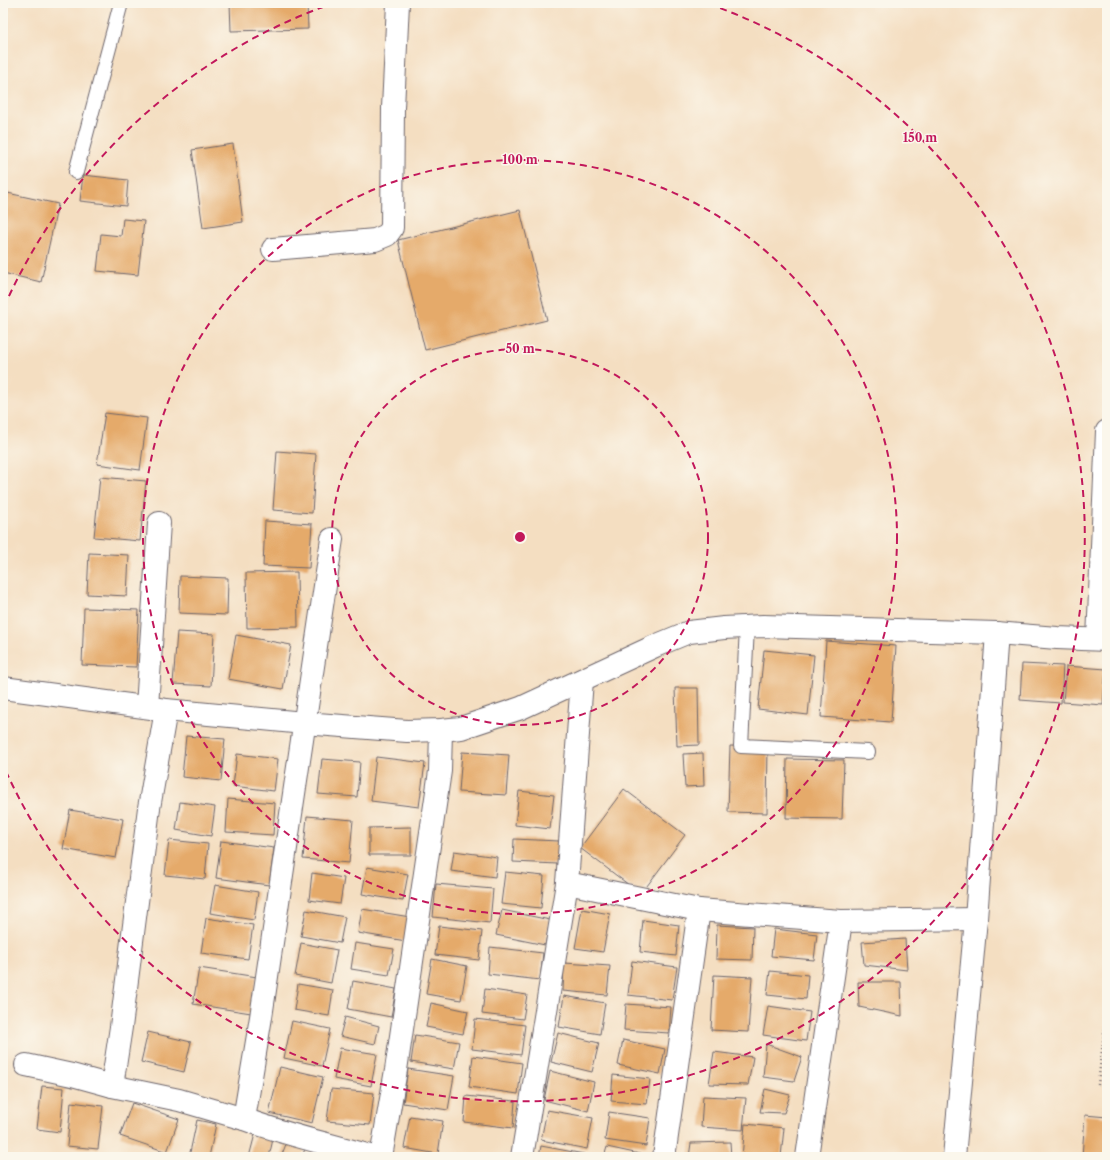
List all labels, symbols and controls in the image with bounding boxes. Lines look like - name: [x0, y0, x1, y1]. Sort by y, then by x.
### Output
- text: 150 m: [903, 130, 937, 145]
- text: 100 m: [502, 152, 538, 167]
- text: 50 m: [505, 341, 535, 356]
- centre of rings: [513, 530, 527, 544]

